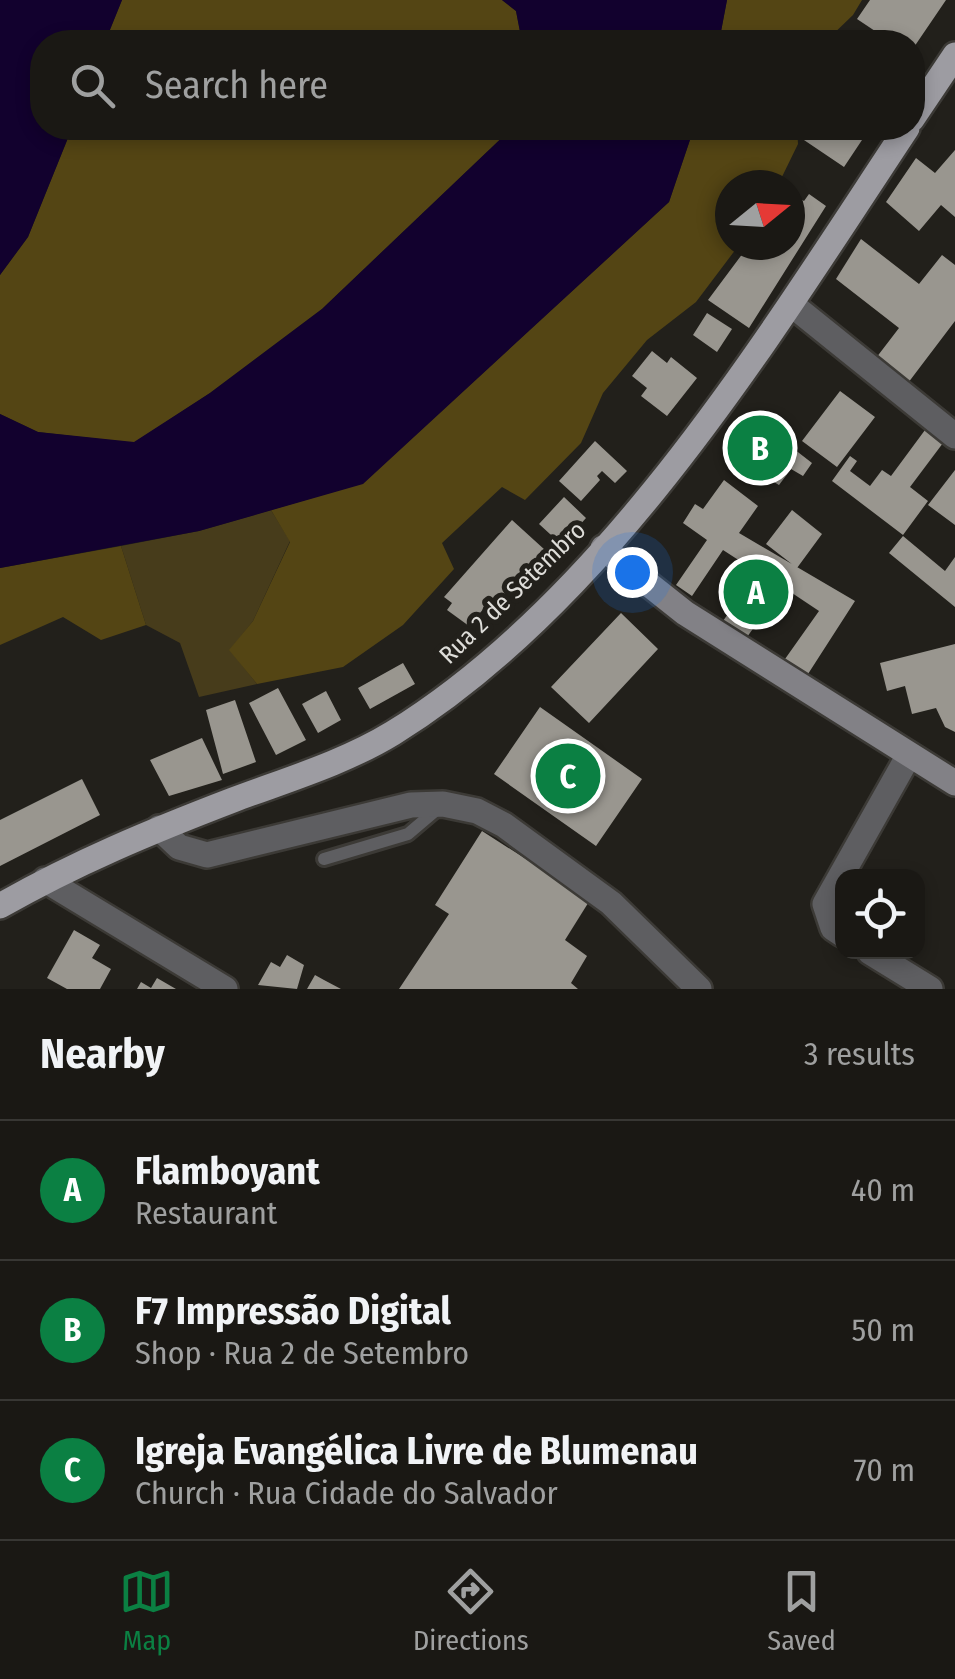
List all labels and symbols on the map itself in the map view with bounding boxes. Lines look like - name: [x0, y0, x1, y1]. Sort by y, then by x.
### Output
- north arrow: [715, 170, 805, 260]
- pin: B: [728, 410, 792, 486]
- street label: Rua 2 de Setembro: [433, 515, 592, 670]
- your location: [607, 547, 658, 598]
- pin: A: [724, 554, 788, 630]
- pin: C: [536, 738, 600, 814]

